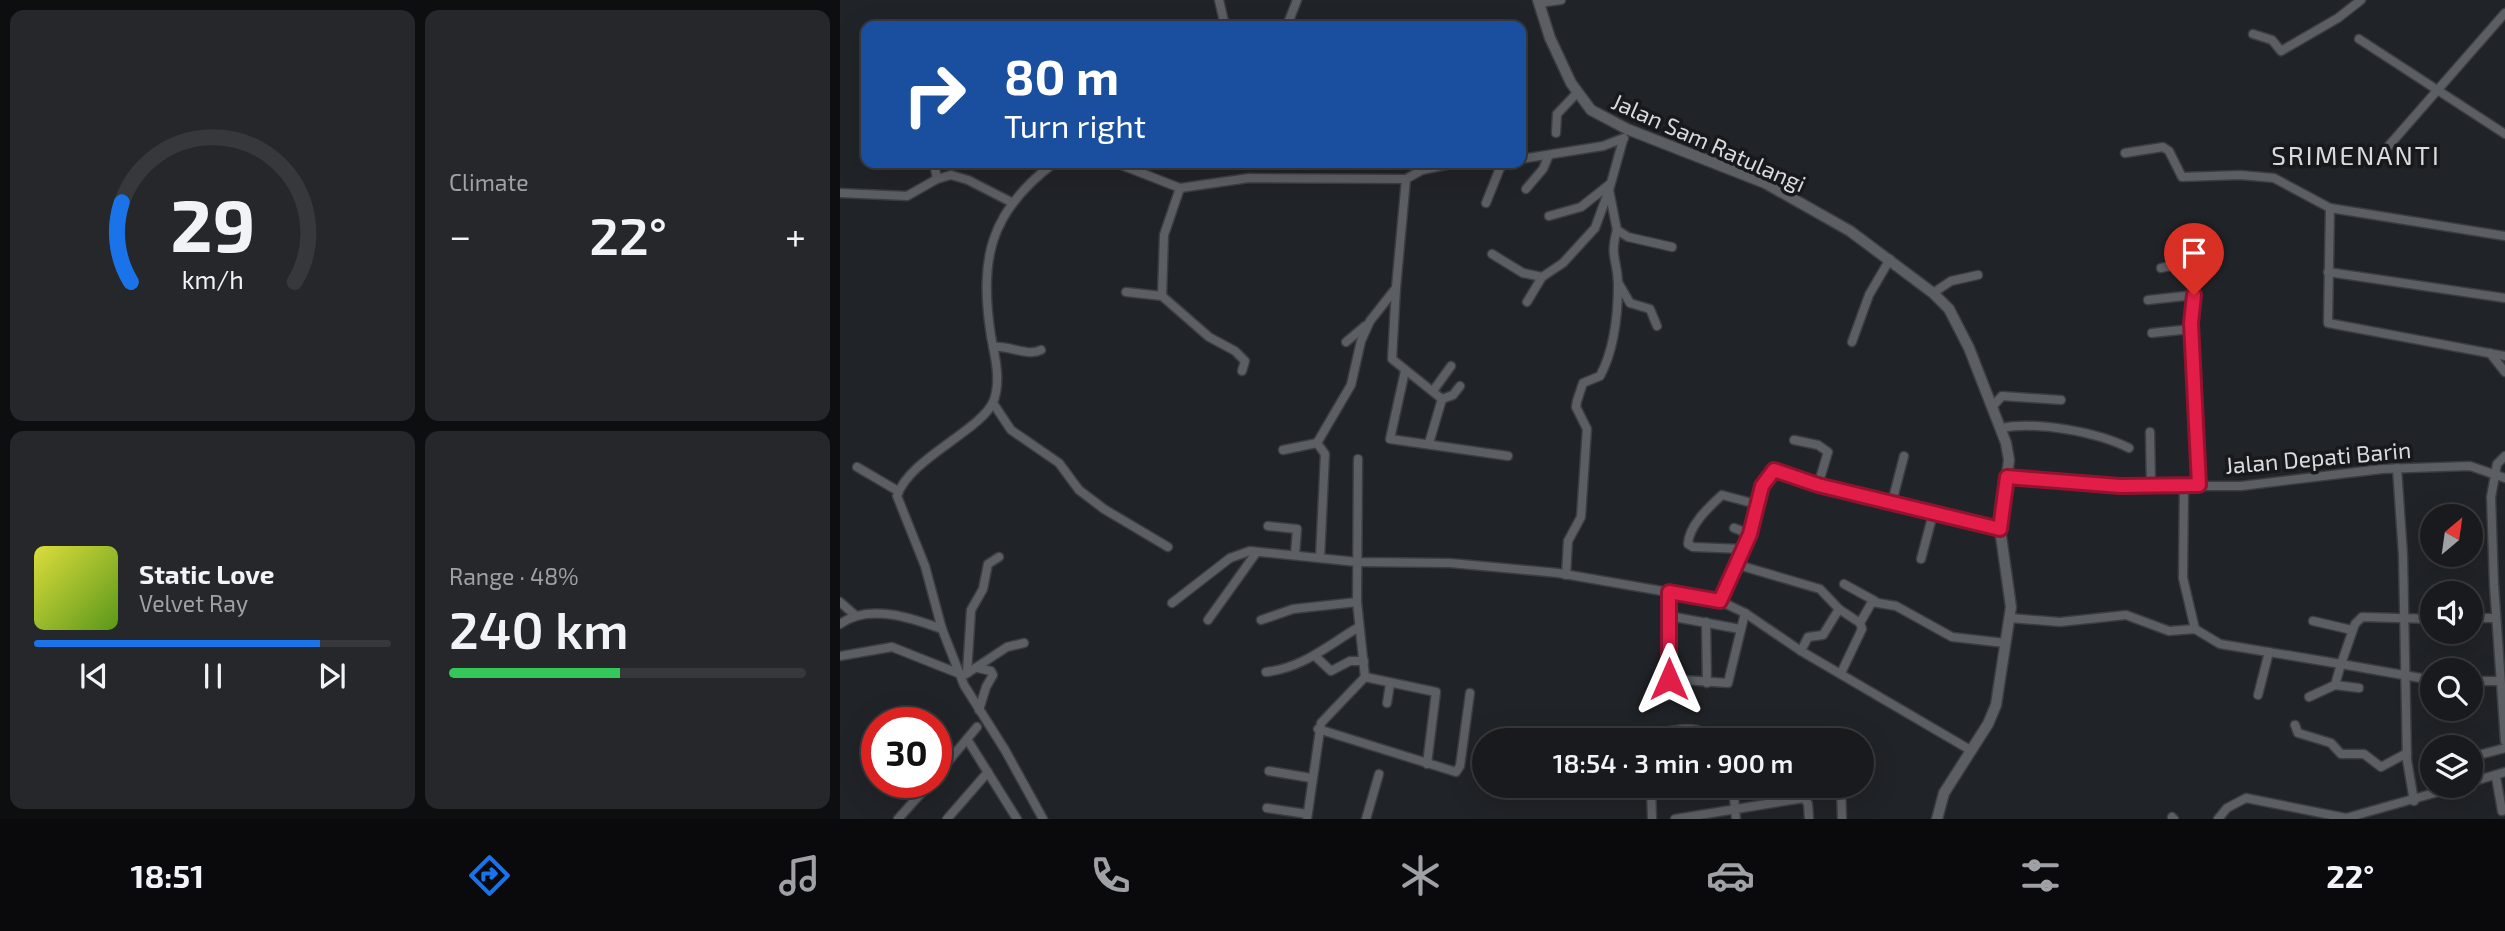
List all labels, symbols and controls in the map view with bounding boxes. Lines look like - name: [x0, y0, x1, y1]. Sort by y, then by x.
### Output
- text: 80 m: [1004, 46, 1119, 105]
- icon: right: [889, 49, 980, 140]
- street label: Jalan Sam Ratulangi: [1608, 87, 1810, 197]
- text: Turn right: [1004, 106, 1146, 144]
- district label: SRIMENANTI: [2271, 139, 2441, 170]
- text: Climate: [449, 168, 529, 196]
- text: 29: [170, 179, 255, 267]
- text: 22°: [589, 203, 667, 265]
- text: −: [449, 212, 471, 258]
- text: +: [785, 212, 806, 258]
- pin: [2164, 223, 2224, 295]
- icon: arrive: [2175, 234, 2213, 272]
- text: km/h: [181, 263, 244, 293]
- street label: Jalan Depati Barin: [2224, 435, 2412, 479]
- north arrow: [2420, 504, 2483, 567]
- map controls: [2420, 504, 2483, 798]
- text: Static Love: [139, 558, 275, 589]
- text: Range · 48%: [449, 562, 579, 590]
- button: sound: [2420, 581, 2483, 644]
- text: Velvet Ray: [139, 589, 248, 617]
- text: 240 km: [449, 597, 629, 659]
- position arrow: [1632, 642, 1706, 716]
- icon: previous: [75, 657, 113, 695]
- icon: pause: [194, 657, 232, 695]
- icon: next: [313, 657, 351, 695]
- button: search: [2420, 658, 2483, 721]
- speed limit sign: 30: [861, 707, 952, 798]
- button: layers: [2420, 735, 2483, 798]
- text: 18:54 · 3 min · 900 m: [1553, 747, 1793, 778]
- icon: directions: [465, 851, 514, 900]
- icon: music: [775, 851, 824, 900]
- icon: phone: [1086, 851, 1135, 900]
- icon: climate: [1396, 851, 1445, 900]
- icon: car: [1706, 851, 1755, 900]
- icon: filters: [2016, 851, 2065, 900]
- text: 18:51: [131, 856, 204, 894]
- text: 22°: [2326, 856, 2374, 894]

